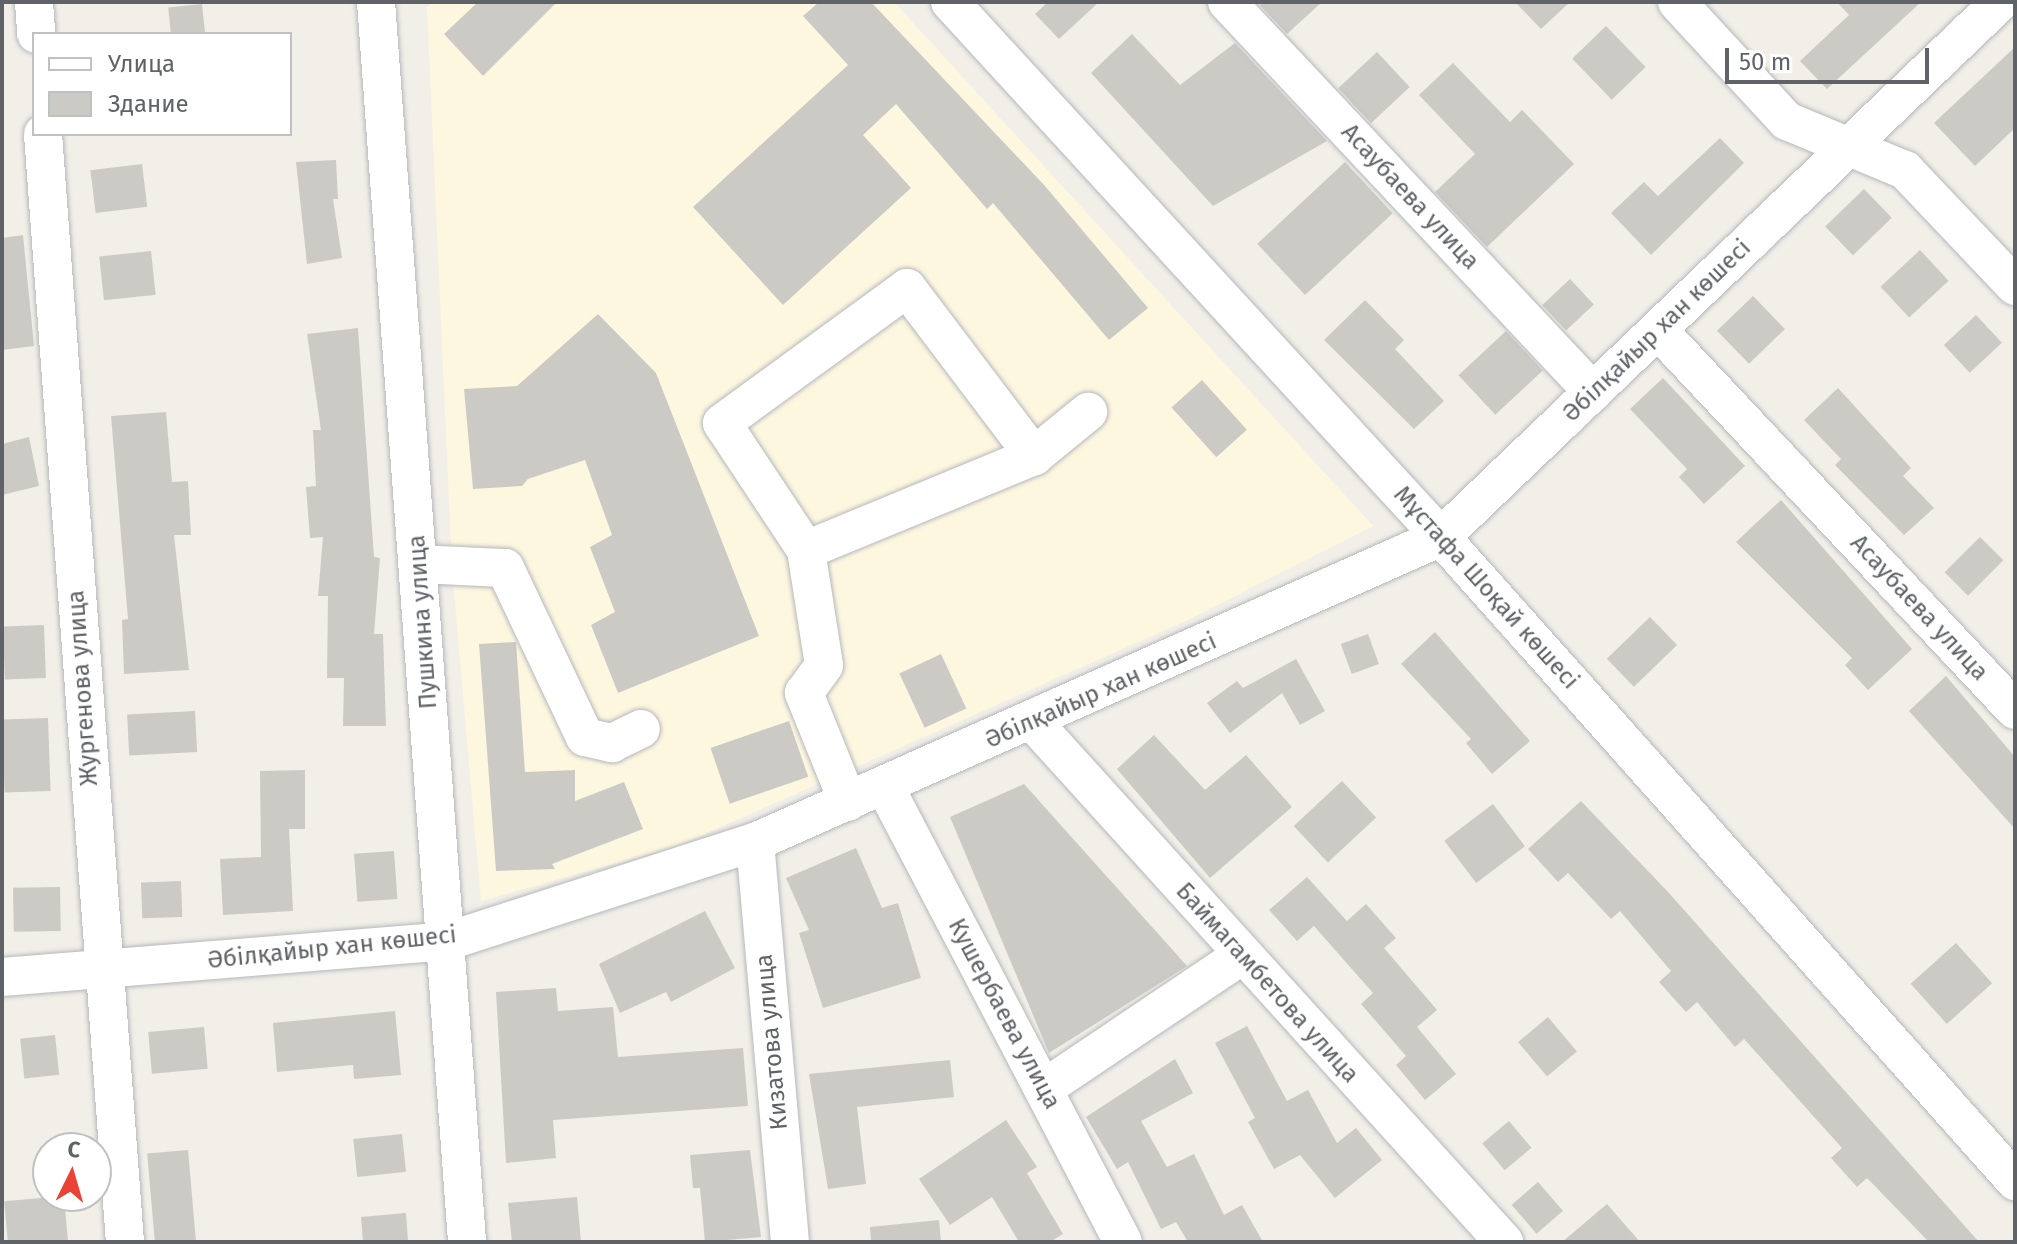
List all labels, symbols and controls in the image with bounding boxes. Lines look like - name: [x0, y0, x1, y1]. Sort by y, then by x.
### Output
- legend: [32, 32, 292, 136]
- scale bar: [1729, 32, 1933, 82]
- text: 50 m: [1739, 48, 1791, 76]
- text: Улица: [108, 50, 175, 78]
- text: Здание: [108, 90, 189, 118]
- street label: Асаубаева улица: [1335, 118, 1485, 276]
- street label: Әбілқайыр хан көшесі: [1557, 234, 1757, 428]
- street label: Мұстафа Шоқай көшесі: [1387, 481, 1585, 695]
- street label: Асаубаева улица: [1844, 529, 1994, 687]
- street label: Пушкина улица: [403, 534, 443, 710]
- street label: Жургенова улица: [62, 589, 104, 787]
- street label: Әбілқайыр хан көшесі: [981, 627, 1221, 755]
- street label: Баймагамбетова улица: [1170, 877, 1364, 1089]
- street label: Кушербаева улица: [942, 914, 1066, 1114]
- street label: Әбілқайыр хан көшесі: [206, 921, 458, 975]
- street label: Кизатова улица: [750, 953, 794, 1131]
- north arrow: [32, 1132, 112, 1212]
- text: С: [66, 1136, 81, 1164]

